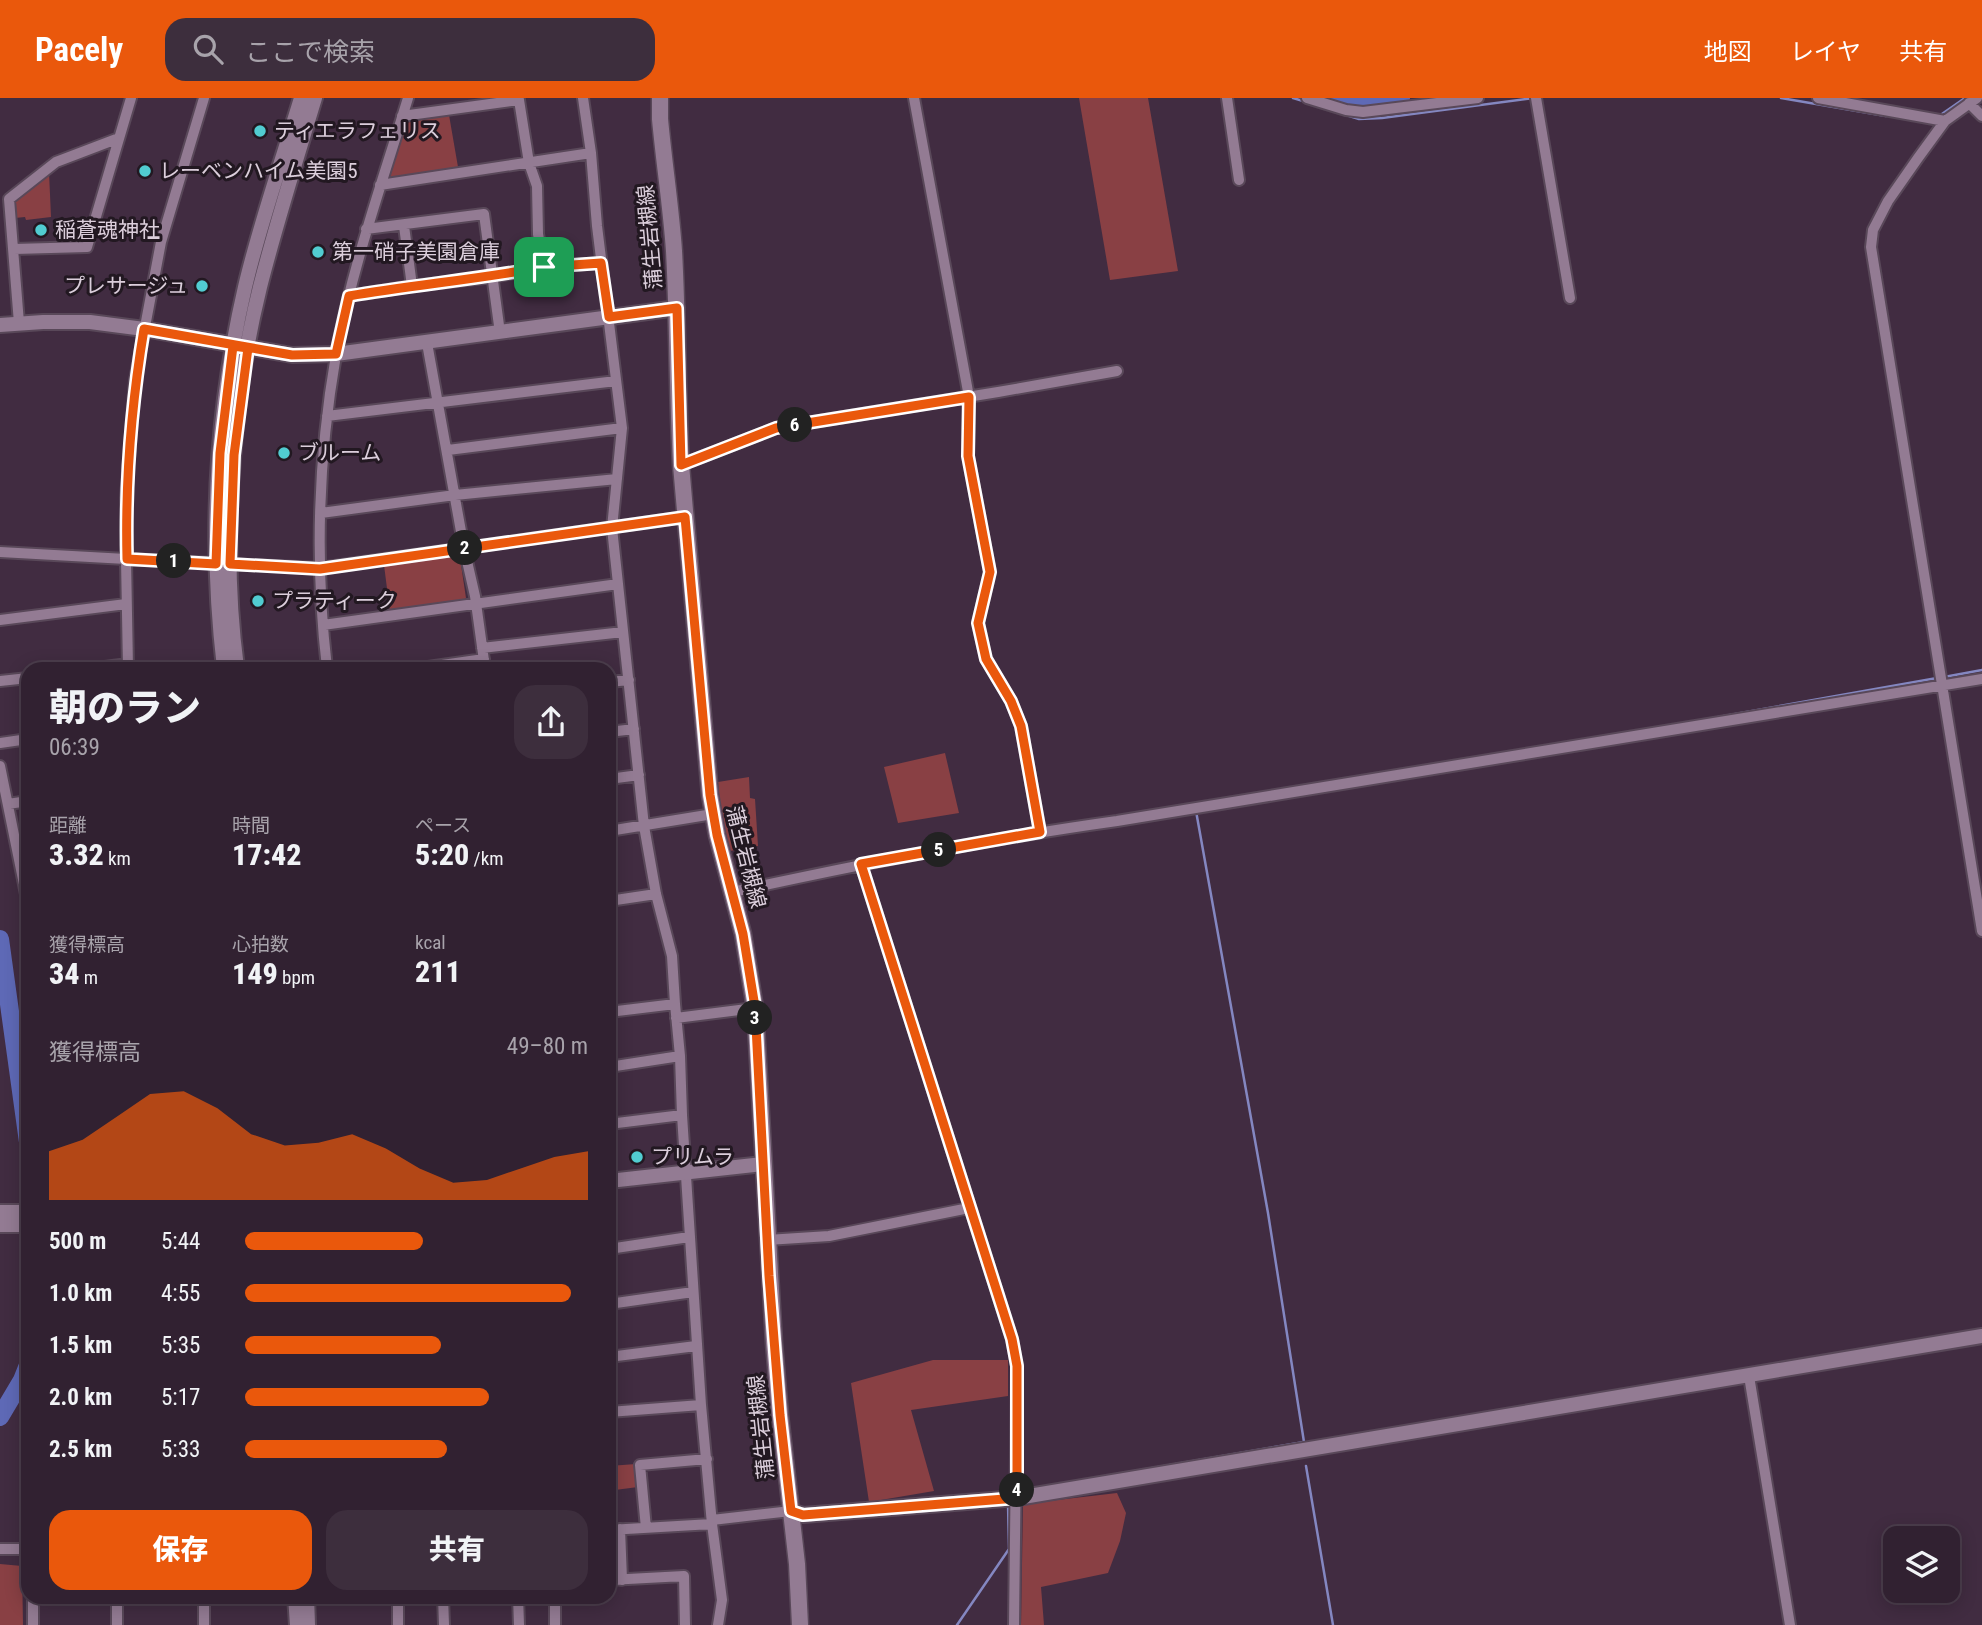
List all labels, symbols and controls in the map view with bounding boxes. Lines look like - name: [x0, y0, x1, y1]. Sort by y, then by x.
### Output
- search box: [165, 18, 655, 81]
- text: Pacely: [35, 30, 123, 69]
- icon: search: [189, 30, 227, 68]
- text: ここで検索: [245, 37, 375, 67]
- text: 地図: [1704, 38, 1752, 66]
- text: レイヤ: [1790, 38, 1861, 66]
- text: 共有: [1899, 38, 1947, 66]
- place label: ティエラフェリス: [274, 119, 441, 143]
- marker: ティエラフェリス: [252, 123, 268, 139]
- place label: レーベンハイム美園5: [159, 159, 358, 183]
- marker: レーベンハイム美園5: [137, 163, 153, 179]
- street label: 蒲生岩槻線: [633, 184, 667, 290]
- place label: 稲蒼魂神社: [55, 218, 160, 242]
- marker: 稲蒼魂神社: [33, 222, 49, 238]
- pin: [514, 237, 574, 297]
- place label: 第一硝子美園倉庫: [332, 240, 500, 264]
- marker: 第一硝子美園倉庫: [310, 244, 326, 260]
- icon: arrive: [525, 248, 563, 286]
- place label: プレサージュ: [64, 274, 188, 298]
- marker: プレサージュ: [194, 278, 210, 294]
- pin: 6: [778, 408, 812, 442]
- text: 6: [790, 413, 799, 436]
- place label: ブルーム: [298, 441, 381, 465]
- marker: ブルーム: [276, 445, 292, 461]
- pin: 2: [448, 531, 482, 566]
- text: 2: [460, 536, 469, 559]
- pin: 1: [156, 544, 192, 578]
- text: 1: [169, 549, 178, 572]
- place label: プラティーク: [272, 589, 397, 613]
- marker: プラティーク: [250, 593, 266, 609]
- button: share: [514, 685, 588, 759]
- text: 朝のラン: [49, 686, 201, 730]
- text: 06:39: [49, 734, 100, 761]
- street label: 蒲生岩槻線: [722, 803, 770, 911]
- text: 距離: [49, 814, 87, 837]
- text: 時間: [232, 814, 270, 837]
- text: ペース: [415, 814, 471, 837]
- pin: 5: [922, 832, 956, 868]
- text: 3.32: [49, 837, 104, 872]
- text: 17:42: [232, 837, 301, 872]
- text: 5:20: [415, 837, 469, 872]
- text: 5: [934, 838, 943, 861]
- text: km: [104, 847, 131, 870]
- text: /km: [469, 847, 504, 870]
- text: kcal: [415, 931, 446, 954]
- text: 獲得標高: [49, 933, 125, 956]
- text: 心拍数: [232, 933, 289, 956]
- text: 211: [415, 954, 461, 989]
- text: 34: [49, 956, 80, 991]
- text: 149: [232, 956, 278, 991]
- text: m: [80, 966, 98, 989]
- text: bpm: [278, 966, 315, 989]
- pin: 3: [738, 1000, 772, 1035]
- text: 3: [750, 1006, 759, 1029]
- text: 49–80 m: [507, 1033, 588, 1060]
- text: 獲得標高: [49, 1039, 141, 1066]
- place label: プリムラ: [651, 1145, 734, 1169]
- marker: プリムラ: [629, 1149, 645, 1165]
- text: 500 m: [49, 1228, 106, 1255]
- text: 5:44: [161, 1228, 200, 1255]
- text: 1.0 km: [49, 1280, 112, 1307]
- text: 4:55: [161, 1280, 200, 1307]
- text: 1.5 km: [49, 1332, 112, 1359]
- text: 5:35: [161, 1332, 200, 1359]
- street label: 蒲生岩槻線: [744, 1374, 778, 1480]
- text: 2.0 km: [49, 1384, 112, 1411]
- text: 5:17: [161, 1384, 200, 1411]
- text: 2.5 km: [49, 1436, 112, 1463]
- text: 5:33: [161, 1436, 200, 1463]
- pin: 4: [1000, 1472, 1034, 1508]
- text: 4: [1012, 1478, 1021, 1501]
- button: 保存: [49, 1510, 312, 1590]
- button: 共有: [326, 1510, 588, 1590]
- map controls: [1883, 1526, 1960, 1603]
- button: layers: [1883, 1526, 1960, 1603]

